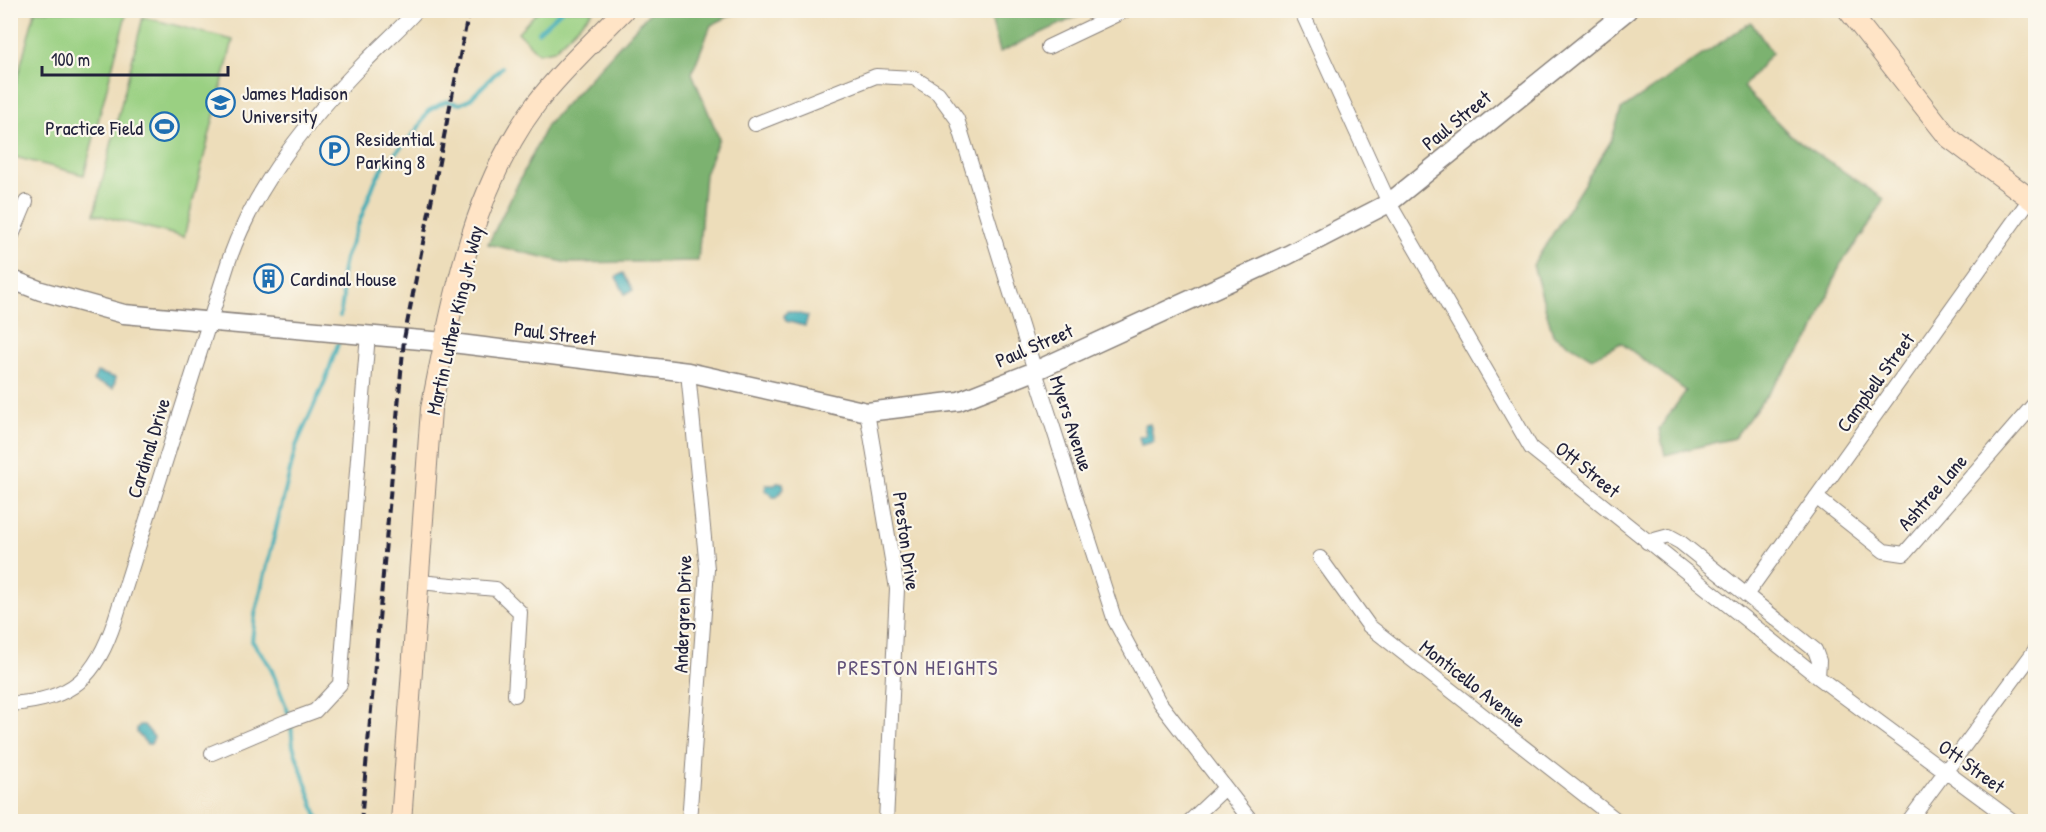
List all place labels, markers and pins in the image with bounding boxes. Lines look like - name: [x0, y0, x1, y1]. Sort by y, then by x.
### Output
- place label: James Madison University: [242, 79, 348, 129]
- school or university icon: James Madison University: [205, 87, 237, 119]
- sports icon: Practice Field: [148, 111, 180, 143]
- place label: Practice Field: [45, 114, 143, 141]
- place label: Residential Parking 8: [356, 125, 435, 175]
- parking icon: Residential Parking 8: [319, 134, 351, 166]
- building icon: Cardinal House: [253, 262, 285, 294]
- place label: Cardinal House: [290, 265, 397, 292]

